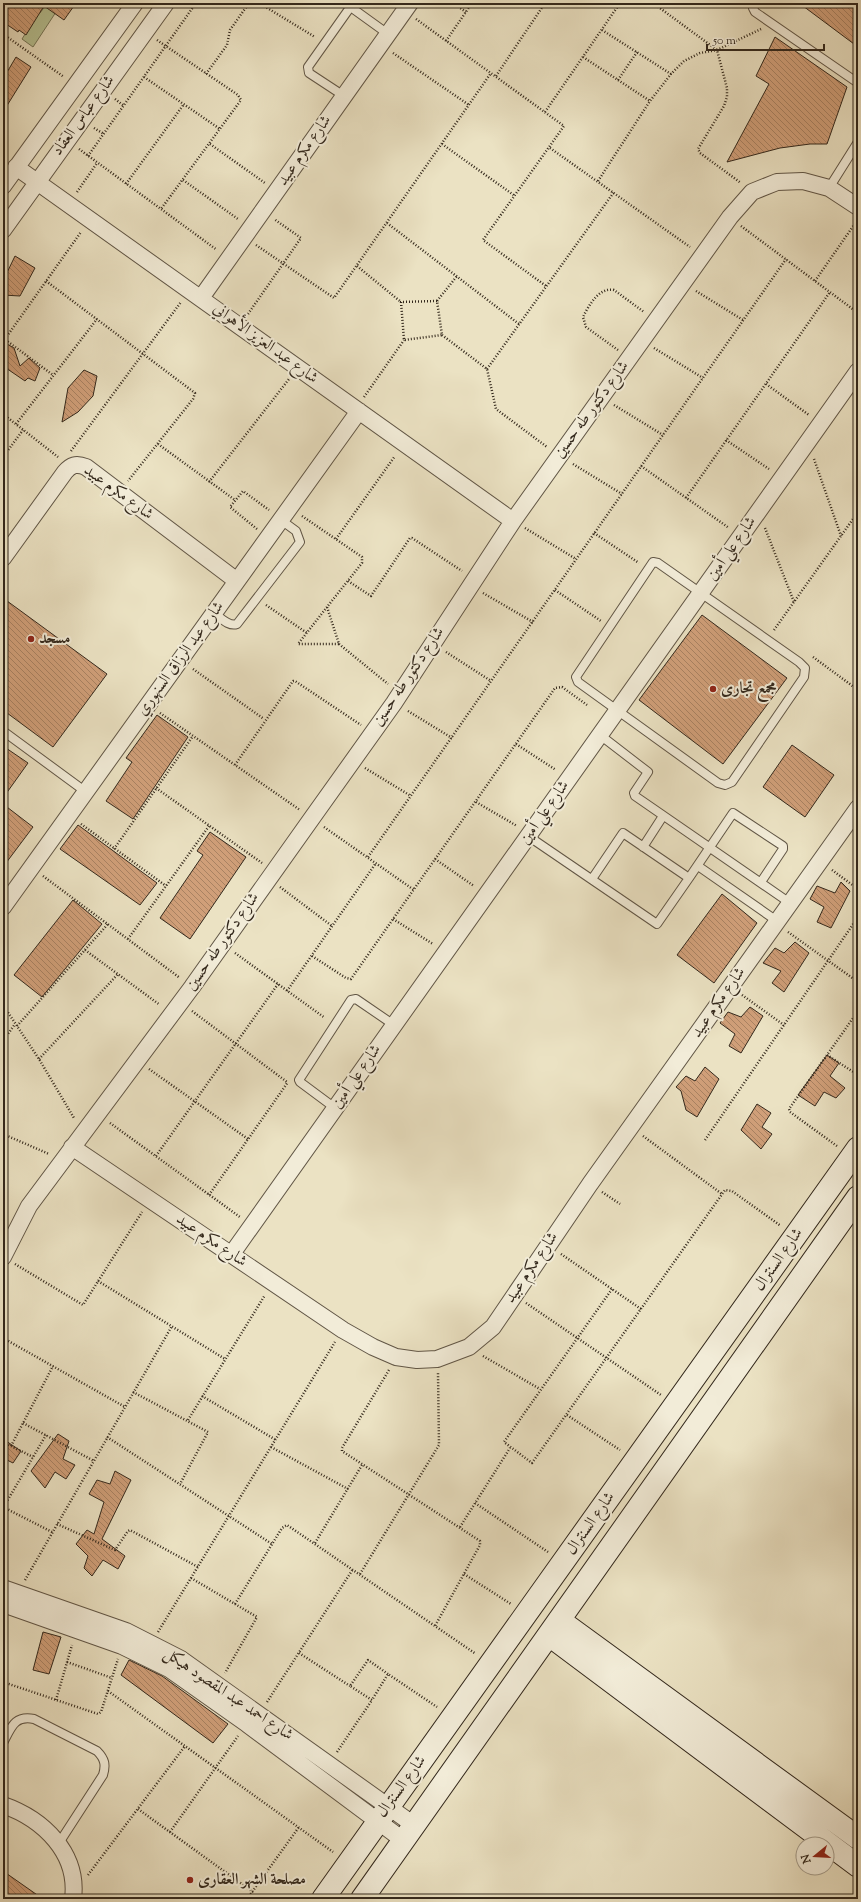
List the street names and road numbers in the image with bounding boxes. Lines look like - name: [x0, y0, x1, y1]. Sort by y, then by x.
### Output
- street label: شارع عباس العقاد: [47, 71, 121, 161]
- street label: شارع مكرم عبيد: [272, 111, 339, 192]
- street label: شارع عبد العزيز الأهواني: [208, 296, 324, 390]
- street label: شارع دكتور طه حسين: [549, 357, 635, 463]
- street label: شارع مكرم عبيد: [78, 460, 158, 527]
- street label: شارع علي أمين: [700, 511, 764, 587]
- street label: شارع عبد الرزاق السنهوري: [132, 597, 230, 721]
- street label: شارع دكتور طه حسين: [367, 623, 451, 731]
- street label: شارع علي أمين: [513, 775, 577, 851]
- street label: شارع دكتور طه حسين: [181, 888, 265, 996]
- street label: شارع مكرم عبيد: [686, 963, 753, 1044]
- street label: شارع علي أمين: [325, 1039, 389, 1115]
- street label: شارع مكرم عبيد: [170, 1209, 251, 1274]
- street label: شارع السنترال: [749, 1224, 809, 1296]
- street label: شارع مكرم عبيد: [500, 1228, 565, 1309]
- street label: شارع السنترال: [561, 1488, 621, 1560]
- street label: شارع احمد عبد المقصود هيكل: [159, 1643, 297, 1747]
- street label: شارع السنترال: [371, 1751, 433, 1823]

